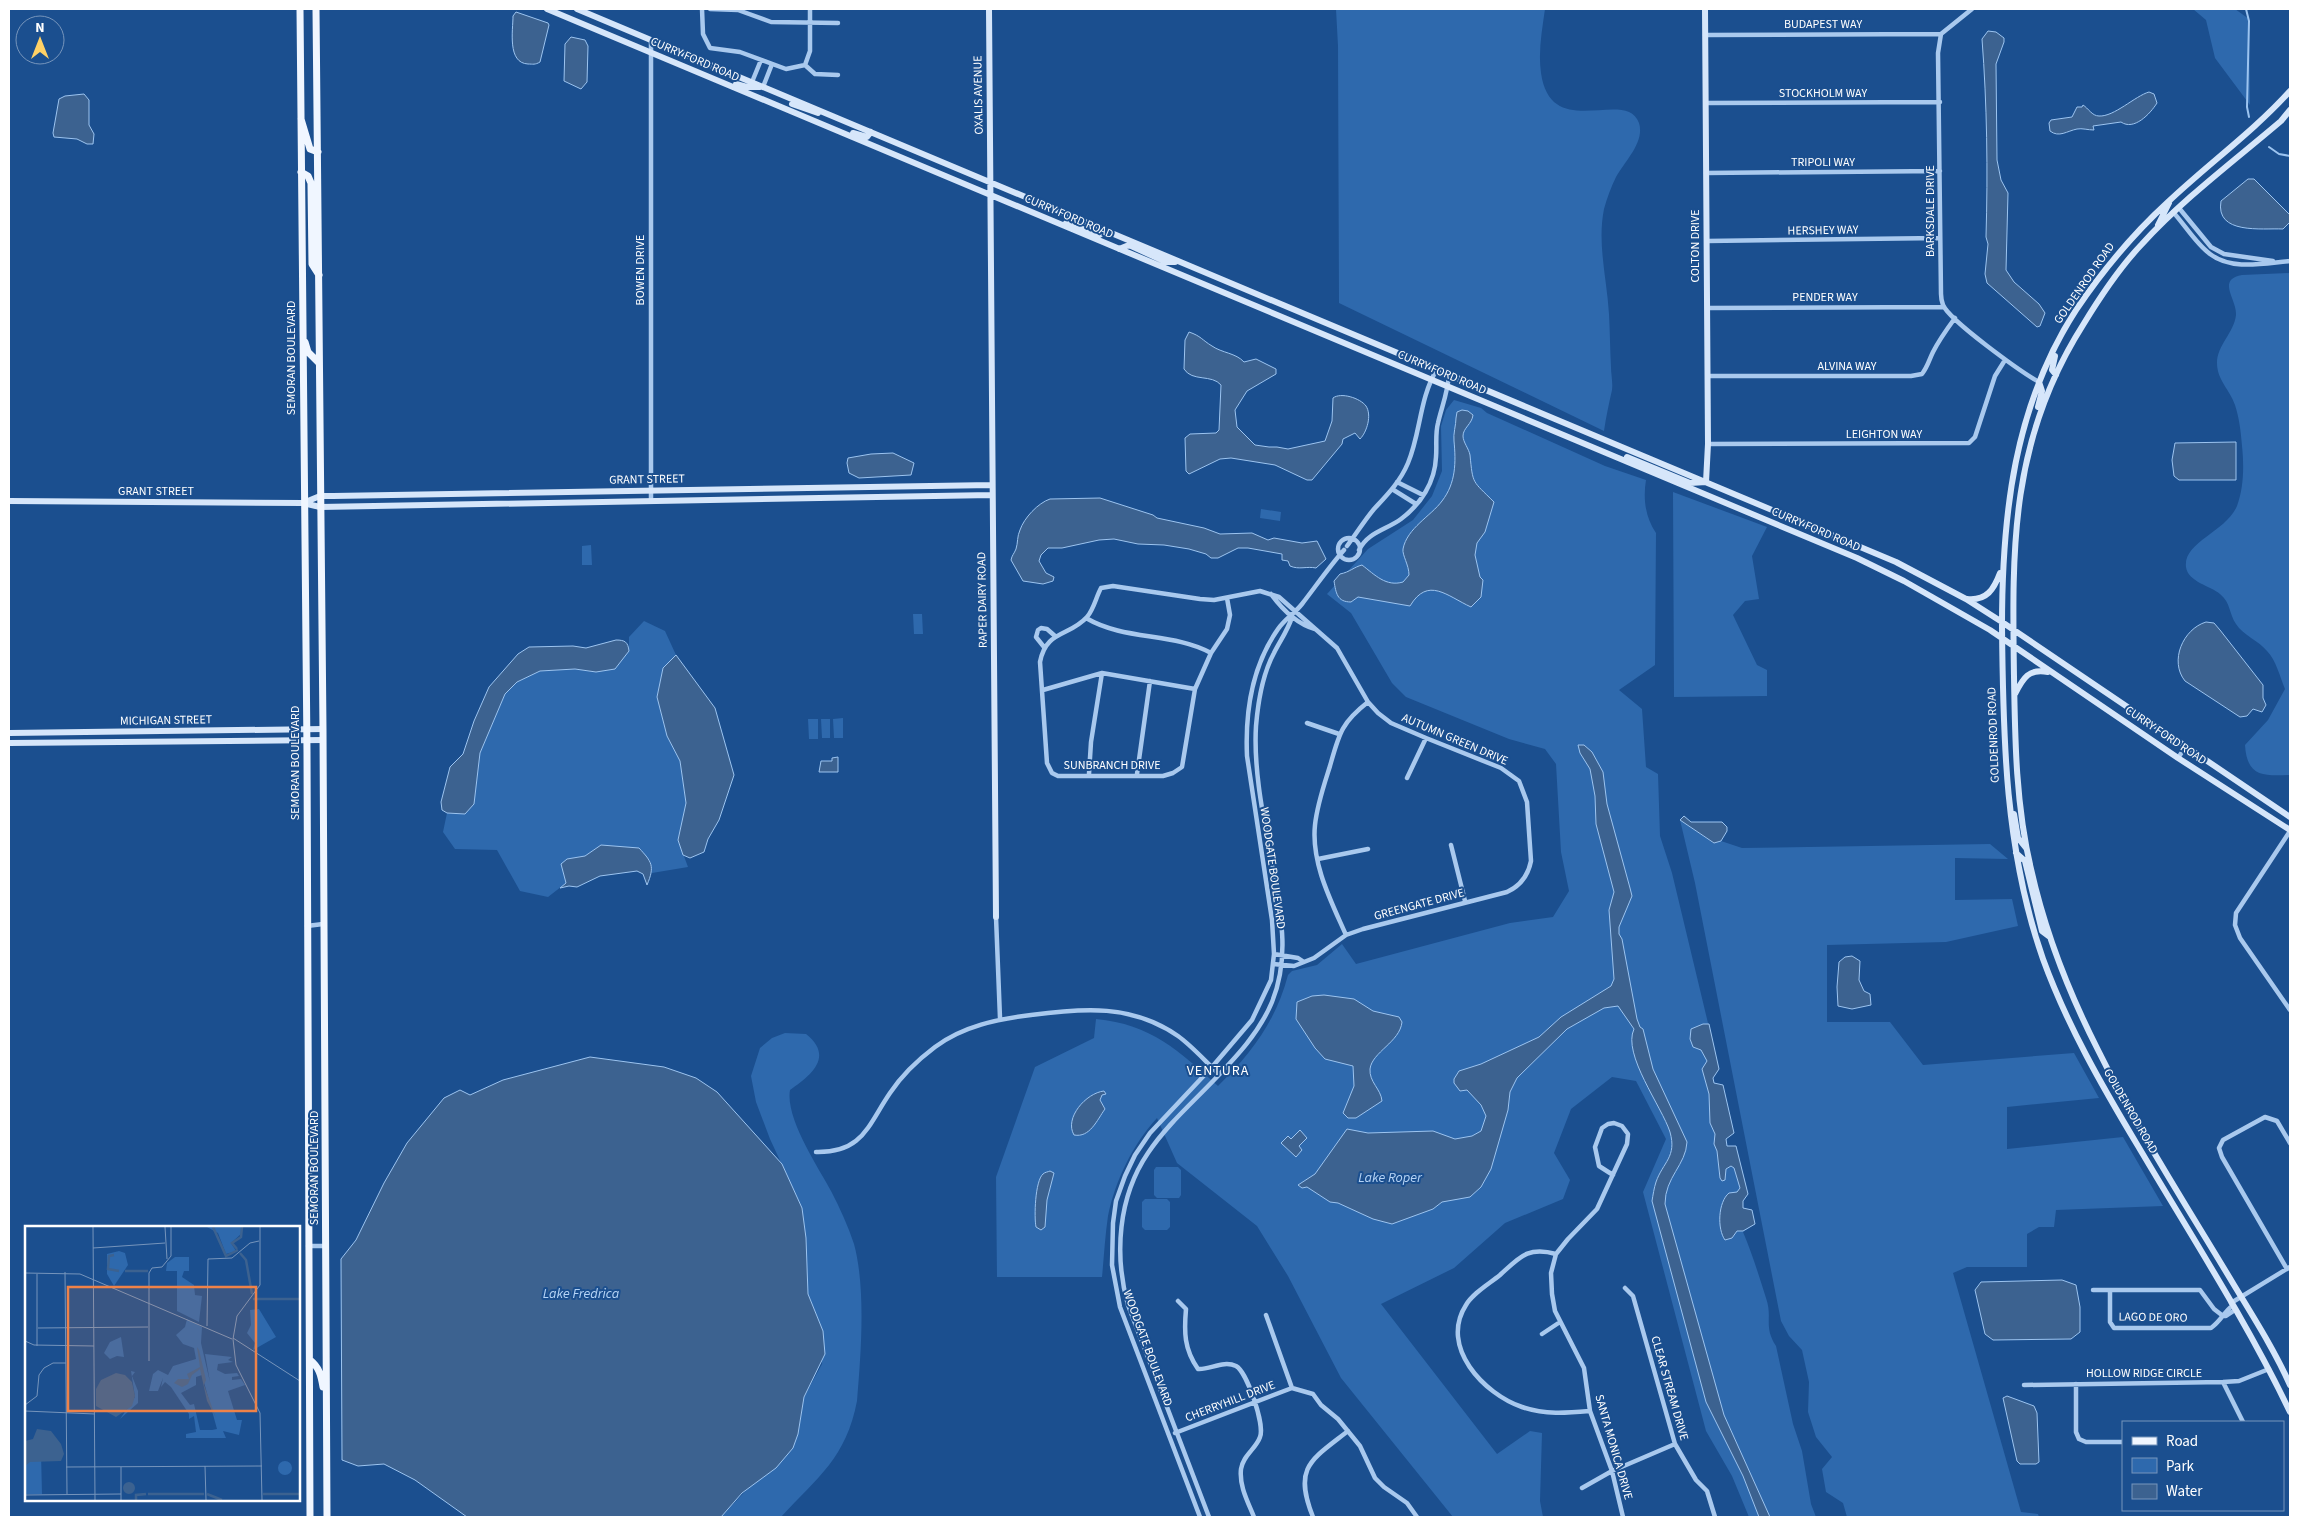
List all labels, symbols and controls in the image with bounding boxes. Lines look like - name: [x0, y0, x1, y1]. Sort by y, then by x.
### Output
- north arrow: [15, 15, 65, 65]
- street label: BUDAPEST WAY: [1784, 16, 1862, 33]
- text: N: [35, 18, 45, 38]
- street label: CURRY FORD ROAD: [648, 33, 742, 86]
- street label: OXALIS AVENUE: [969, 55, 988, 135]
- street label: STOCKHOLM WAY: [1779, 85, 1867, 102]
- street label: TRIPOLI WAY: [1791, 154, 1855, 171]
- street label: BARKSDALE DRIVE: [1922, 165, 1939, 257]
- street label: CURRY FORD ROAD: [1022, 190, 1116, 243]
- street label: COLTON DRIVE: [1687, 209, 1704, 283]
- street label: HERSHEY WAY: [1787, 221, 1859, 240]
- street label: BOWEN DRIVE: [632, 235, 649, 305]
- street label: GOLDENROD ROAD: [2050, 239, 2119, 327]
- street label: PENDER WAY: [1792, 289, 1858, 306]
- street label: SEMORAN BOULEVARD: [283, 301, 300, 415]
- street label: CURRY FORD ROAD: [1395, 346, 1489, 399]
- street label: ALVINA WAY: [1818, 358, 1877, 375]
- street label: LEIGHTON WAY: [1846, 426, 1922, 443]
- street label: GRANT STREET: [609, 470, 686, 489]
- street label: GRANT STREET: [118, 483, 194, 500]
- street label: CURRY FORD ROAD: [1769, 503, 1863, 556]
- street label: RAPER DAIRY ROAD: [973, 552, 992, 648]
- street label: GOLDENROD ROAD: [1983, 687, 2004, 783]
- street label: CURRY FORD ROAD: [2122, 702, 2210, 769]
- street label: SEMORAN BOULEVARD: [287, 706, 304, 820]
- street label: AUTUMN GREEN DRIVE: [1399, 709, 1511, 770]
- street label: MICHIGAN STREET: [120, 711, 213, 730]
- street label: SUNBRANCH DRIVE: [1064, 757, 1160, 774]
- street label: WOODGATE BOULEVARD: [1256, 806, 1289, 930]
- street label: GREENGATE DRIVE: [1372, 884, 1466, 925]
- district label: VENTURA: [1187, 1061, 1249, 1081]
- street label: GOLDENROD ROAD: [2099, 1066, 2162, 1157]
- street label: SEMORAN BOULEVARD: [306, 1111, 323, 1225]
- water label: Lake Roper: [1358, 1168, 1423, 1188]
- inset map: [25, 1226, 300, 1501]
- water label: Lake Fredrica: [543, 1284, 620, 1304]
- street label: WOODGATE BOULEVARD: [1119, 1288, 1177, 1409]
- street label: LAGO DE ORO: [2118, 1308, 2188, 1327]
- street label: CLEAR STREAM DRIVE: [1646, 1334, 1693, 1442]
- street label: HOLLOW RIDGE CIRCLE: [2086, 1365, 2202, 1382]
- street label: CHERRYHILL DRIVE: [1183, 1376, 1278, 1426]
- street label: SANTA MONICA DRIVE: [1590, 1392, 1637, 1502]
- legend: [2122, 1421, 2284, 1511]
- text: Road: [2166, 1431, 2198, 1452]
- text: Park: [2166, 1456, 2195, 1477]
- text: Water: [2166, 1481, 2203, 1502]

